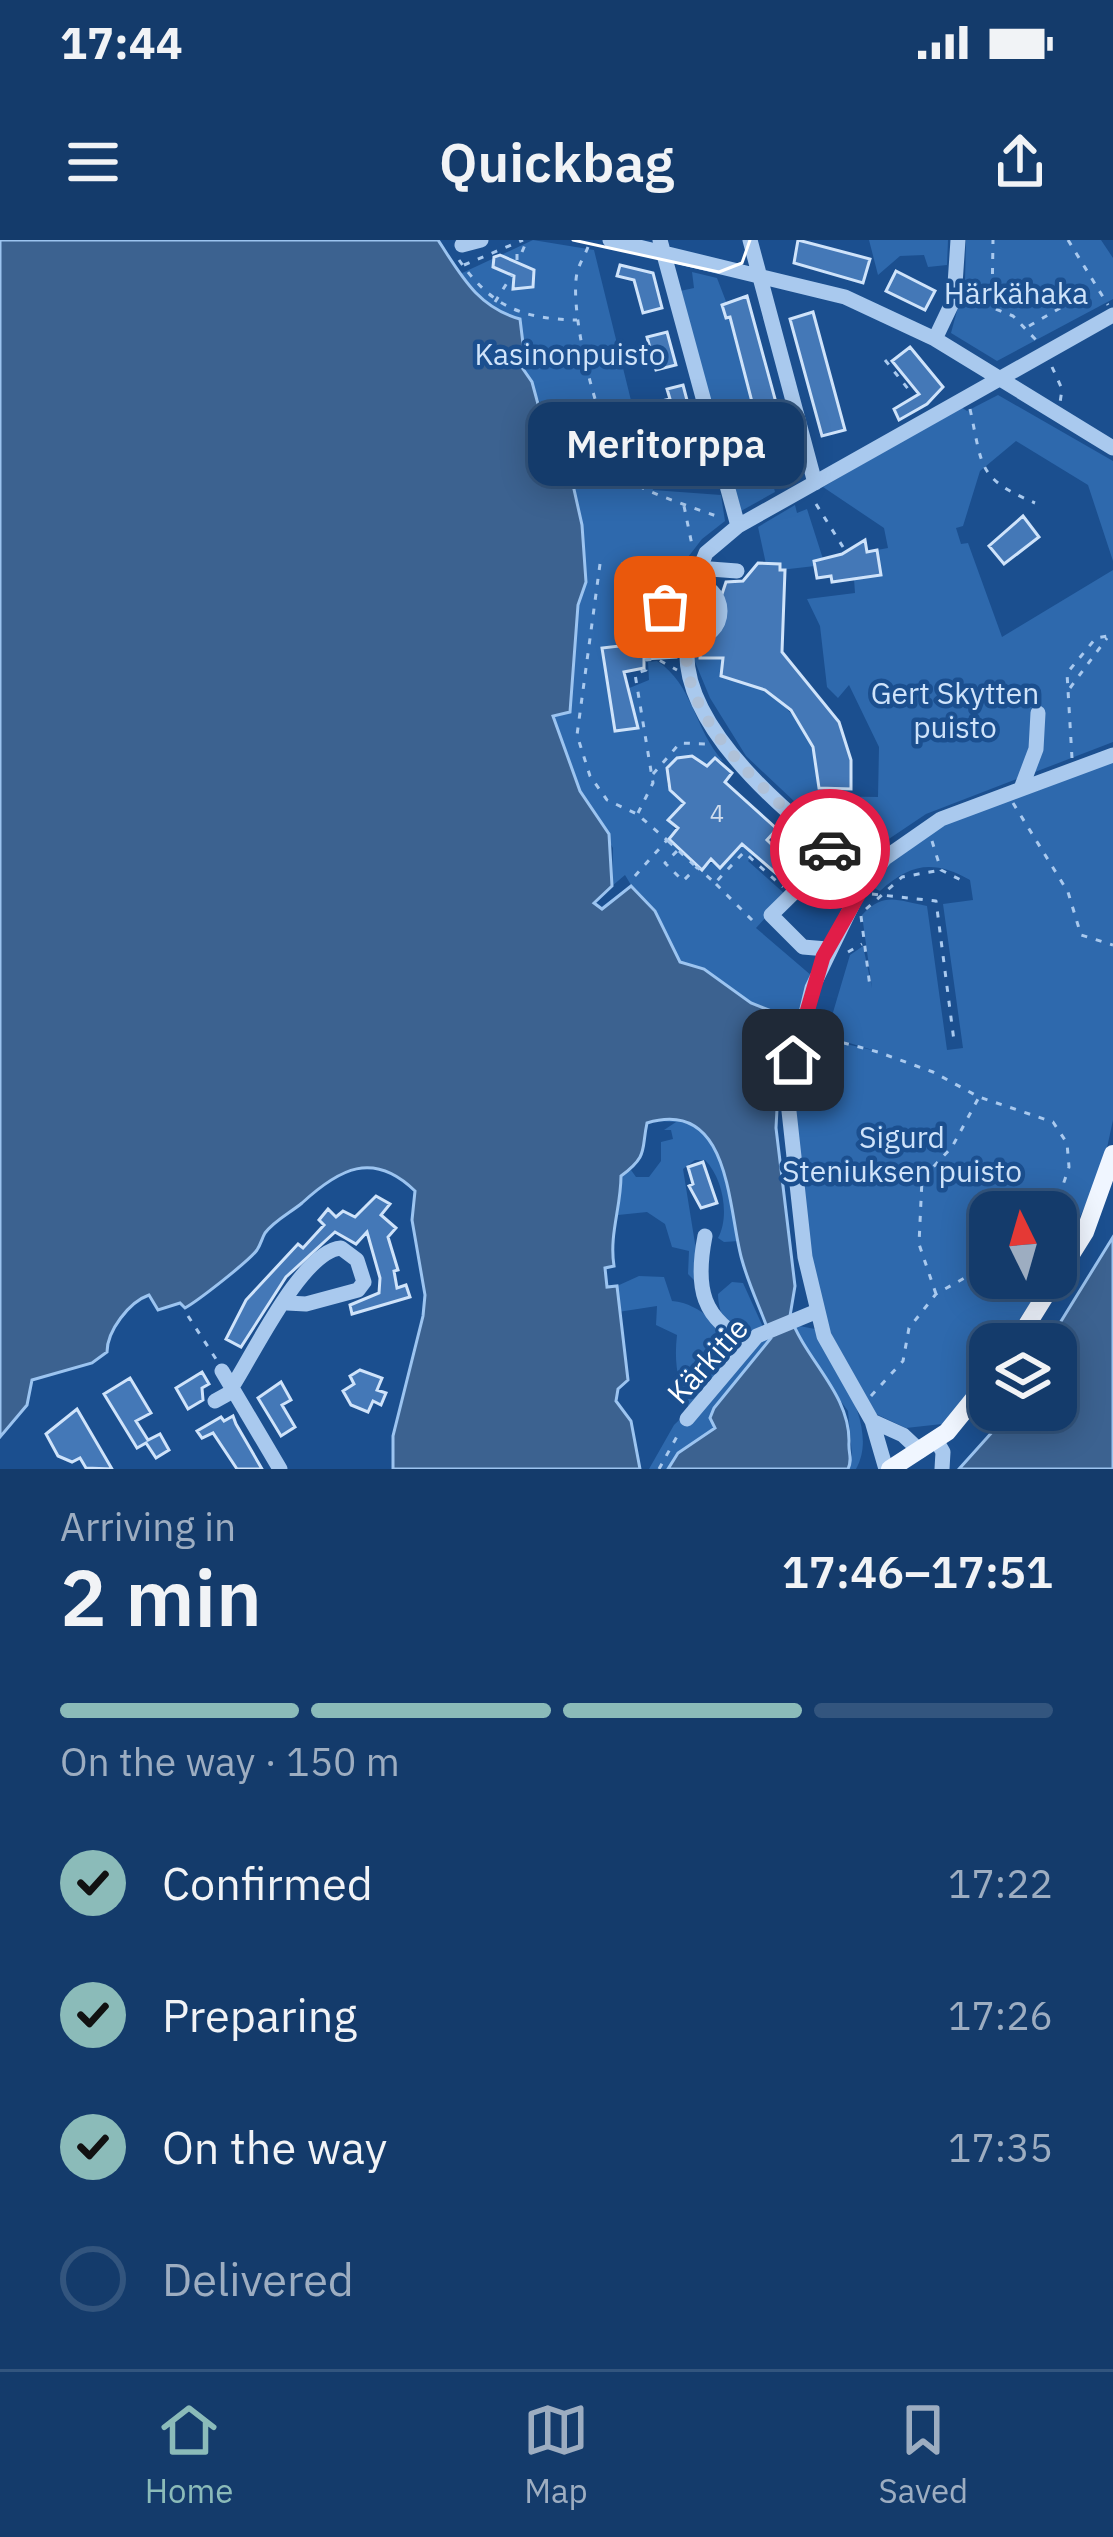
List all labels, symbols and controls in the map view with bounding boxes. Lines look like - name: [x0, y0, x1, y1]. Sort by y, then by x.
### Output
- text: 17:44: [60, 13, 183, 71]
- text: Quickbag: [439, 127, 674, 197]
- icon: menu: [60, 129, 126, 195]
- icon: share: [987, 129, 1053, 195]
- park label: Härkähaka: [944, 273, 1088, 312]
- park label: Kasinonpuisto: [474, 334, 666, 373]
- callout: Meritorppa: [527, 403, 803, 487]
- text: Meritorppa: [566, 418, 766, 469]
- pin: [614, 556, 716, 658]
- icon: bag: [632, 574, 698, 640]
- park label: Gert Skytten puisto: [871, 673, 1039, 746]
- courier: [770, 789, 890, 909]
- house number: 4: [710, 797, 724, 829]
- icon: car: [797, 816, 863, 882]
- pin: [742, 1009, 844, 1111]
- icon: home: [760, 1027, 826, 1093]
- park label: Sigurd Steniuksen puisto: [782, 1117, 1022, 1190]
- north arrow: [969, 1191, 1077, 1299]
- map controls: [969, 1191, 1077, 1431]
- street label: Kärkitie: [658, 1309, 756, 1411]
- button: layers: [969, 1323, 1077, 1431]
- text: Arriving in: [60, 1501, 236, 1552]
- text: 17:46–17:51: [782, 1542, 1053, 1600]
- text: 2 min: [60, 1546, 262, 1647]
- text: On the way · 150 m: [60, 1736, 400, 1787]
- icon: check: [60, 1850, 126, 1916]
- text: Confirmed: [162, 1854, 373, 1912]
- text: 17:22: [948, 1858, 1053, 1909]
- icon: check: [60, 1982, 126, 2048]
- text: Preparing: [162, 1986, 357, 2044]
- text: 17:26: [948, 1990, 1053, 2041]
- icon: check: [60, 2114, 126, 2180]
- text: On the way: [162, 2118, 387, 2176]
- text: 17:35: [948, 2122, 1053, 2173]
- text: Delivered: [162, 2250, 354, 2308]
- tab: Home: [145, 2397, 233, 2512]
- tab: Map: [523, 2397, 589, 2512]
- tab: Saved: [878, 2397, 968, 2512]

